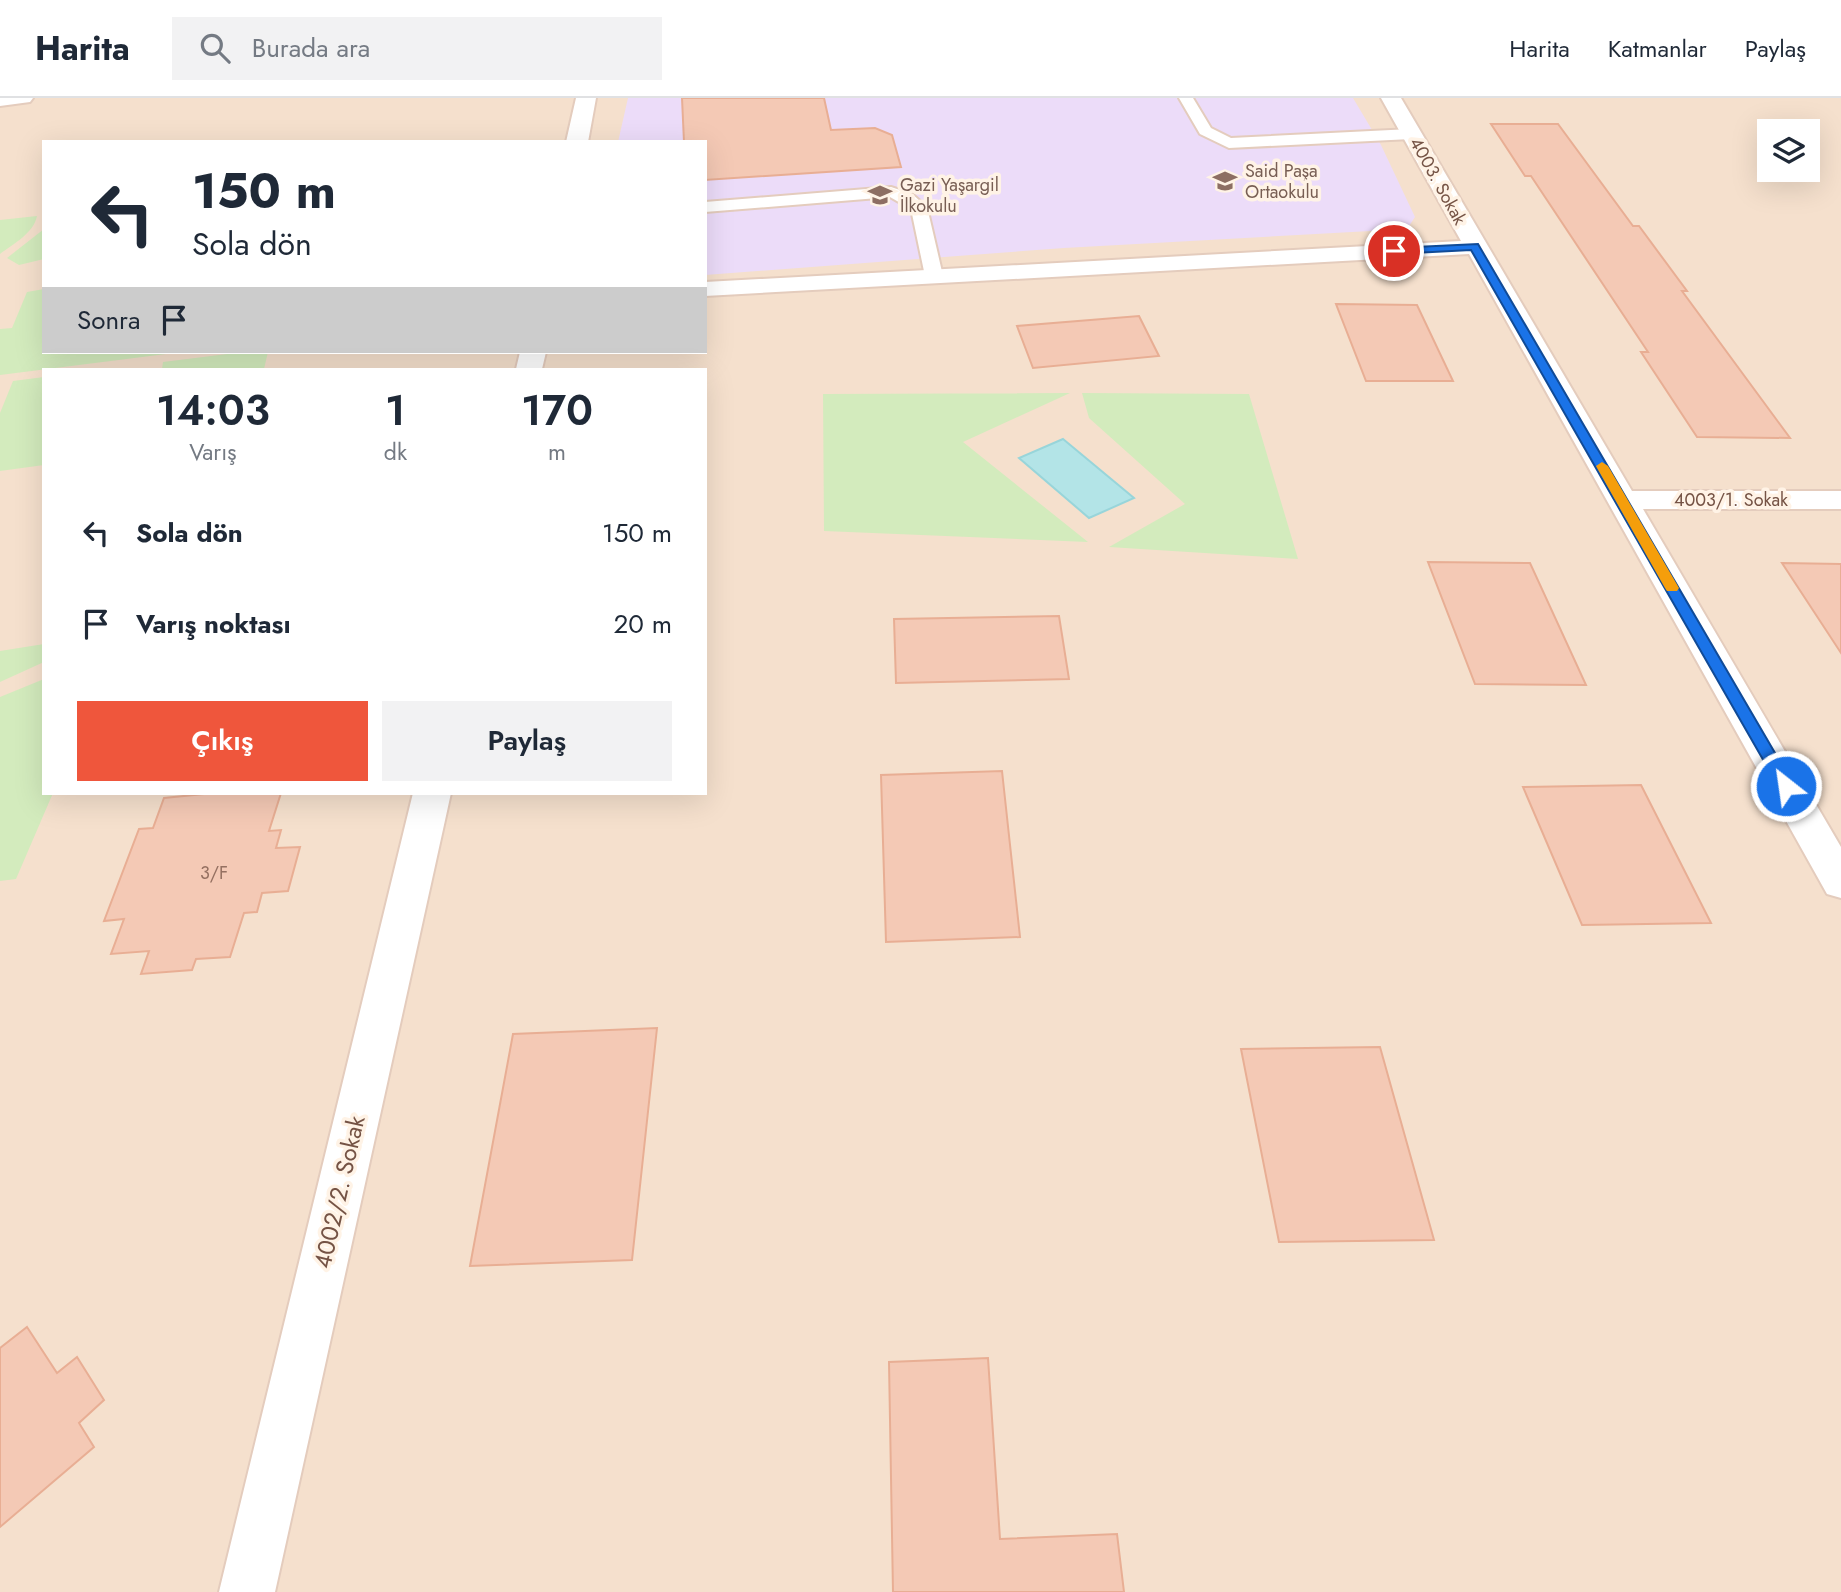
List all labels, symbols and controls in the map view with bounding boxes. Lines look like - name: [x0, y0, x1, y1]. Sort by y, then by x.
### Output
- search box: [172, 17, 662, 80]
- text: Harita: [35, 25, 130, 72]
- icon: search: [196, 29, 234, 67]
- text: Burada ara: [252, 29, 370, 67]
- text: Harita: [1509, 31, 1570, 66]
- text: Katmanlar: [1608, 31, 1707, 66]
- text: Paylaş: [1745, 31, 1806, 66]
- map controls: [1757, 119, 1820, 182]
- button: layers: [1757, 119, 1820, 182]
- street label: 4003. Sokak: [1403, 132, 1473, 230]
- text: 150 m: [192, 156, 336, 226]
- place label: Said Paşa Ortaokulu: [1245, 158, 1319, 205]
- school or university icon: Said Paşa Ortaokulu: [1211, 167, 1239, 195]
- icon: left: [77, 168, 168, 259]
- place label: Gazi Yaşargil İlkokulu: [900, 172, 999, 219]
- school or university icon: Gazi Yaşargil İlkokulu: [866, 181, 894, 209]
- text: Sola dön: [192, 221, 312, 267]
- pin: [1364, 221, 1424, 281]
- icon: arrive: [1375, 232, 1413, 270]
- text: Sonra: [77, 301, 141, 339]
- icon: arrive: [155, 301, 193, 339]
- text: 14:03: [156, 380, 270, 441]
- text: 1: [385, 380, 406, 441]
- text: 170: [521, 380, 593, 441]
- text: Varış: [189, 435, 236, 469]
- text: dk: [384, 435, 407, 469]
- text: m: [548, 435, 566, 469]
- street label: 4003/1. Sokak: [1674, 487, 1788, 513]
- icon: left: [77, 514, 115, 552]
- text: Sola dön: [136, 514, 243, 552]
- text: 150 m: [602, 514, 672, 552]
- icon: arrive: [77, 605, 115, 643]
- text: Varış noktası: [136, 605, 291, 643]
- text: 20 m: [614, 605, 672, 643]
- button: Çıkış: [77, 701, 368, 781]
- button: Paylaş: [382, 701, 672, 781]
- position arrow: [1749, 749, 1823, 823]
- house number: 3/F: [200, 860, 228, 886]
- street label: 4002/2. Sokak: [304, 1112, 374, 1272]

